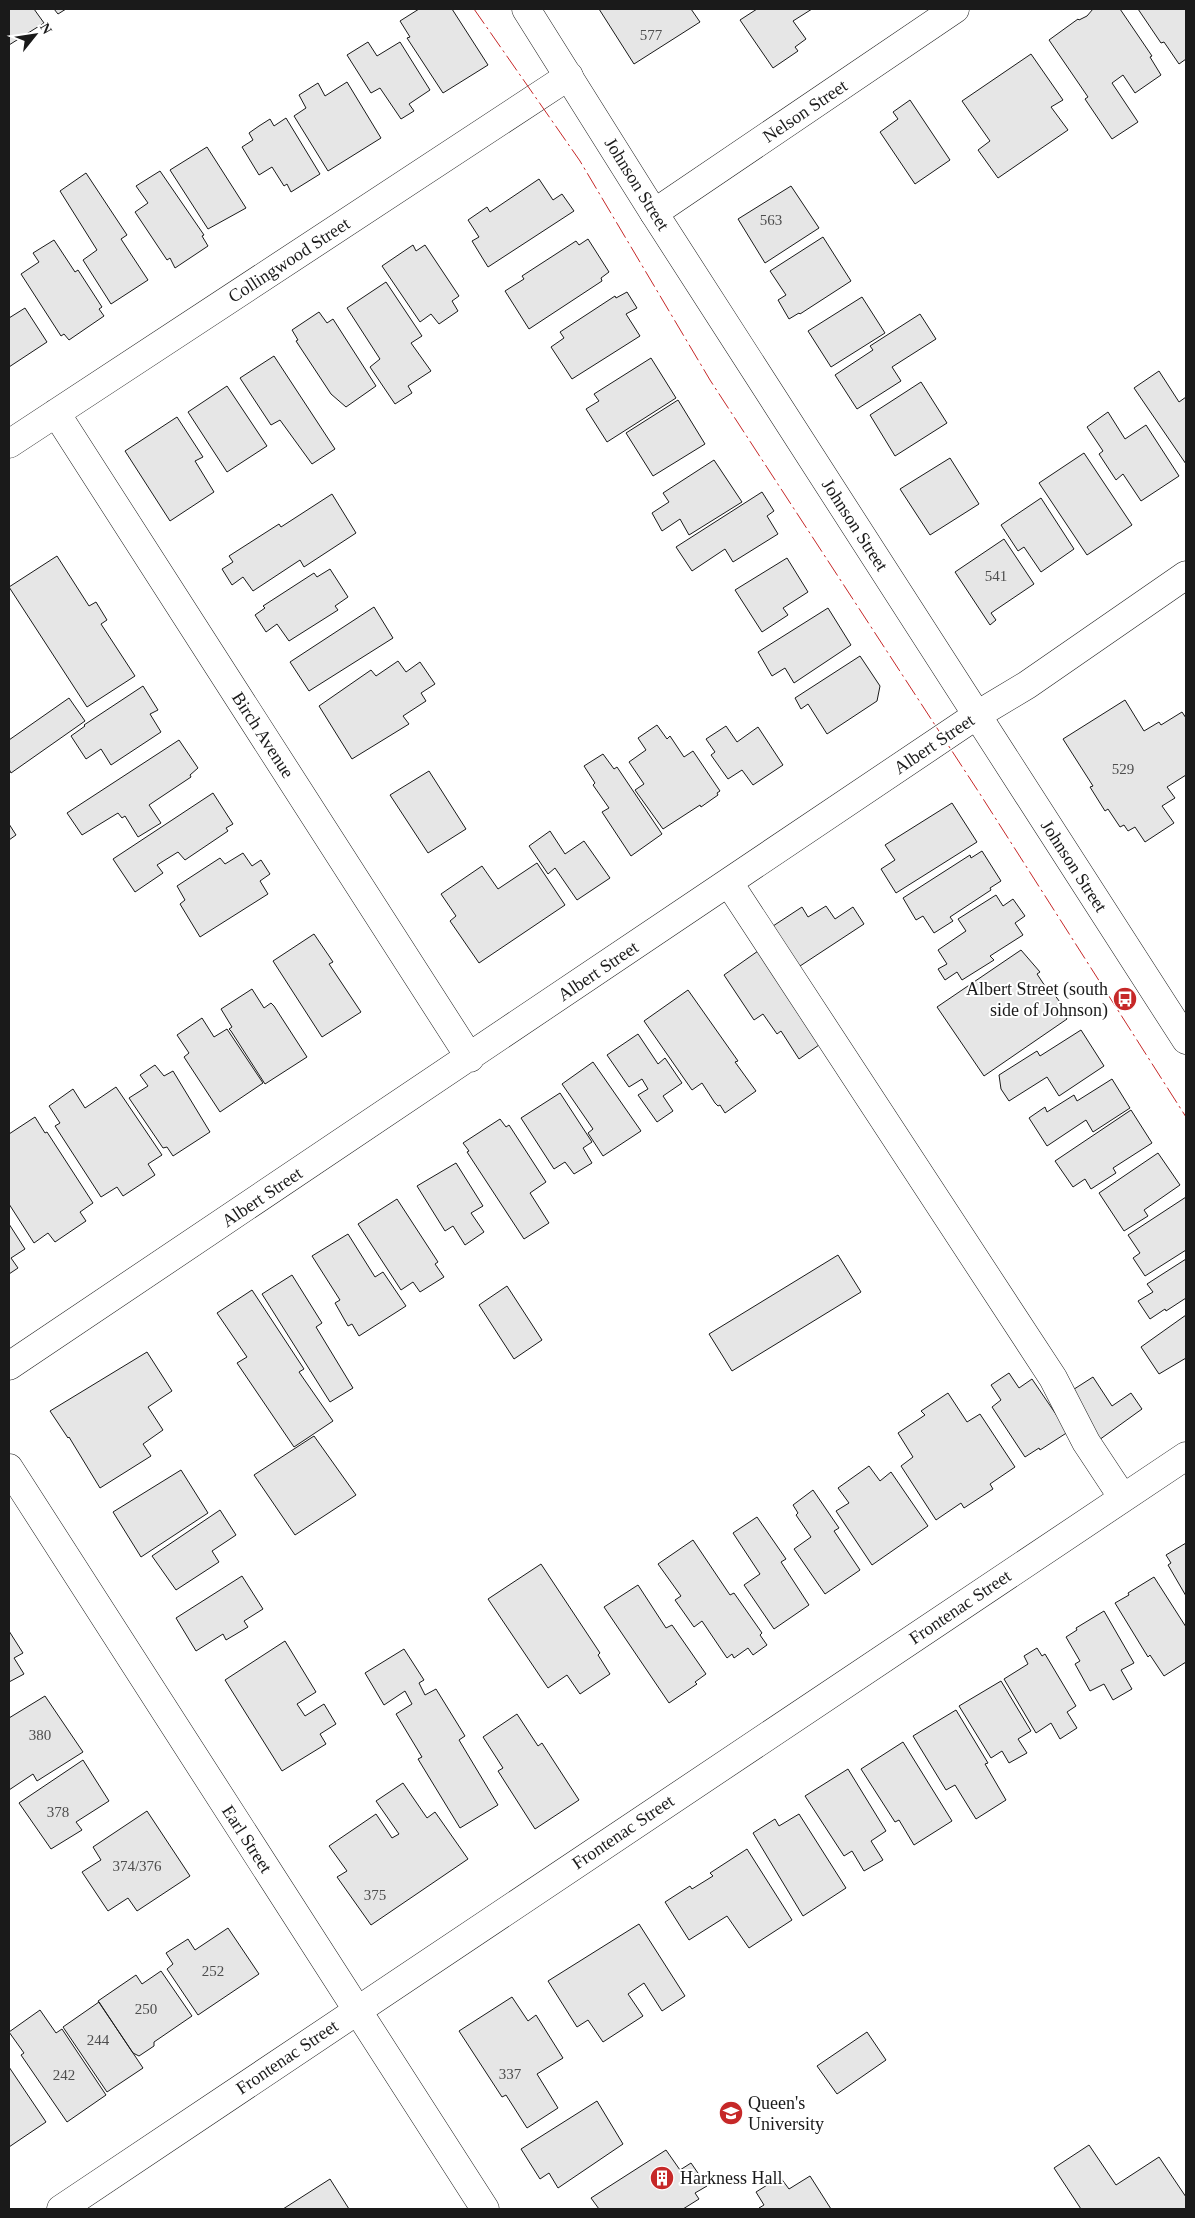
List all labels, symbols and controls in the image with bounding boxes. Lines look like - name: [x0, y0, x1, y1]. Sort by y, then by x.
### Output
- north arrow: [10, 10, 60, 60]
- text: N: [37, 21, 55, 37]
- house number: 577: [640, 27, 663, 43]
- street label: Nelson Street: [759, 75, 851, 147]
- street label: Johnson Street: [601, 134, 673, 234]
- house number: 563: [760, 212, 782, 228]
- street label: Collingwood Street: [225, 213, 353, 307]
- street label: Johnson Street: [818, 475, 892, 575]
- house number: 541: [985, 568, 1007, 584]
- street label: Birch Avenue: [228, 688, 298, 782]
- street label: Albert Street: [890, 710, 978, 778]
- house number: 529: [1112, 761, 1134, 777]
- street label: Johnson Street: [1037, 816, 1111, 916]
- street label: Albert Street: [554, 937, 642, 1005]
- place label: Albert Street (south side of Johnson): [966, 979, 1108, 1021]
- bus stop icon: Albert Street (south side of Johnson): [1112, 986, 1138, 1012]
- street label: Albert Street: [218, 1163, 306, 1231]
- street label: Frontenac Street: [905, 1566, 1015, 1648]
- house number: 380: [29, 1727, 51, 1743]
- street label: Frontenac Street: [568, 1791, 678, 1873]
- street label: Earl Street: [218, 1801, 276, 1877]
- house number: 378: [47, 1804, 69, 1820]
- house number: 374/376: [112, 1858, 162, 1874]
- house number: 375: [364, 1887, 386, 1903]
- house number: 252: [202, 1963, 224, 1979]
- house number: 250: [135, 2001, 157, 2017]
- street label: Frontenac Street: [232, 2016, 342, 2098]
- house number: 244: [87, 2032, 110, 2048]
- house number: 337: [499, 2066, 522, 2082]
- house number: 242: [53, 2067, 75, 2083]
- place label: Queen's University: [748, 2093, 824, 2134]
- school or university icon: Queen's University: [718, 2100, 744, 2126]
- building icon: Harkness Hall: [649, 2165, 675, 2191]
- place label: Harkness Hall: [680, 2168, 782, 2188]

